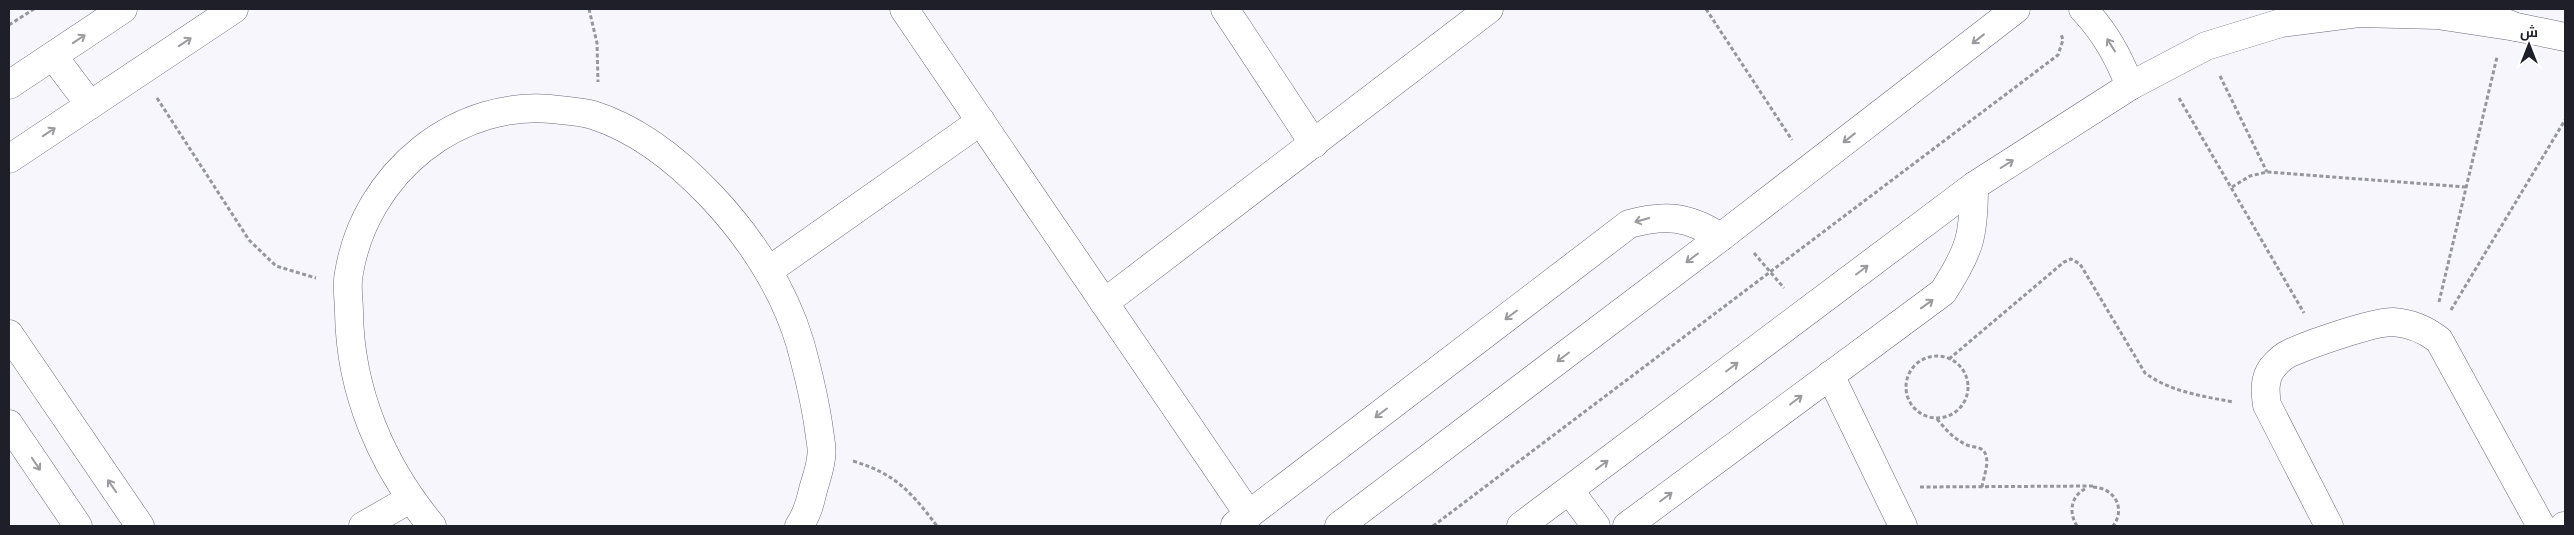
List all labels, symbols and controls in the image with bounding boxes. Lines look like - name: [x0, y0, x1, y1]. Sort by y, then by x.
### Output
- north arrow: [2504, 20, 2554, 70]
- text: ش: [2520, 22, 2538, 41]
- one-way arrow: [71, 34, 85, 44]
- one-way arrow: [1971, 34, 1985, 44]
- one-way arrow: [177, 37, 191, 47]
- one-way arrow: [2106, 38, 2116, 52]
- one-way arrow: [42, 127, 56, 137]
- one-way arrow: [1842, 133, 1856, 143]
- one-way arrow: [2000, 159, 2014, 169]
- one-way arrow: [1634, 216, 1650, 226]
- one-way arrow: [1686, 253, 1699, 264]
- one-way arrow: [1855, 264, 1868, 275]
- one-way arrow: [1920, 299, 1934, 309]
- one-way arrow: [1505, 309, 1518, 320]
- one-way arrow: [1557, 351, 1570, 362]
- one-way arrow: [1725, 362, 1738, 373]
- one-way arrow: [1789, 395, 1803, 405]
- one-way arrow: [1375, 408, 1388, 419]
- one-way arrow: [31, 457, 41, 471]
- one-way arrow: [1595, 460, 1609, 470]
- one-way arrow: [107, 479, 117, 493]
- one-way arrow: [1659, 492, 1673, 502]

